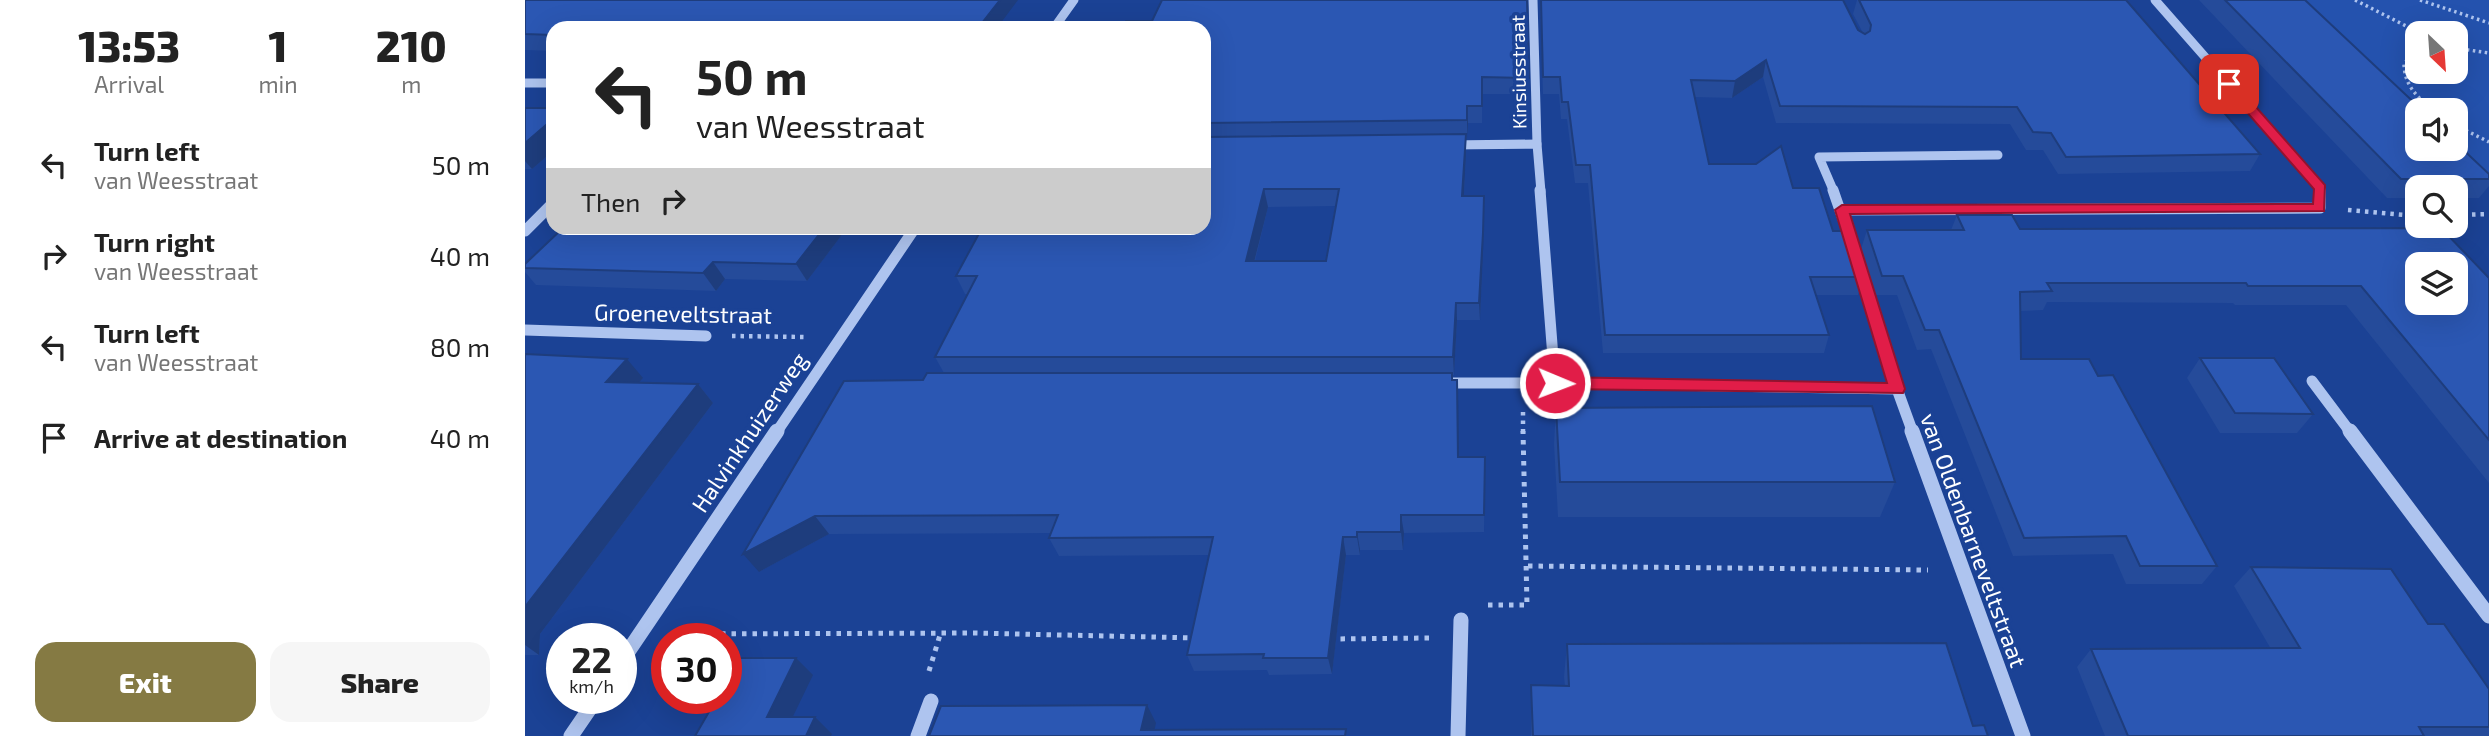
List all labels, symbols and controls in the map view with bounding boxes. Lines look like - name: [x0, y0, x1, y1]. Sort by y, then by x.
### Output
- street label: Kinsiusstraat: [1506, 15, 1530, 129]
- text: 13:53: [78, 20, 180, 70]
- text: 1: [269, 20, 287, 70]
- text: 210: [376, 20, 447, 70]
- north arrow: [2405, 21, 2467, 84]
- map controls: [2405, 21, 2468, 315]
- text: 50 m: [696, 46, 808, 105]
- icon: left: [581, 49, 672, 140]
- pin: [2199, 54, 2259, 114]
- icon: arrive: [2210, 65, 2248, 103]
- text: Arrival: [94, 70, 164, 98]
- text: min: [258, 70, 298, 98]
- text: m: [401, 70, 421, 98]
- button: sound: [2405, 98, 2468, 161]
- text: van Weesstraat: [696, 106, 925, 144]
- text: Turn left: [94, 135, 200, 166]
- icon: left: [35, 146, 73, 184]
- text: 50 m: [432, 149, 490, 180]
- text: van Weesstraat: [94, 166, 258, 194]
- button: search: [2405, 175, 2468, 238]
- icon: right: [654, 182, 692, 220]
- text: Then: [581, 186, 640, 217]
- text: Turn right: [94, 226, 215, 257]
- icon: right: [35, 237, 73, 275]
- text: 40 m: [430, 240, 490, 271]
- button: layers: [2405, 252, 2468, 315]
- text: van Weesstraat: [94, 257, 258, 285]
- street label: Groeneveltstraat: [594, 297, 772, 329]
- text: Turn left: [94, 317, 200, 348]
- icon: left: [35, 328, 73, 366]
- text: 80 m: [430, 331, 490, 362]
- position arrow: [1518, 346, 1592, 420]
- street label: Halvinkhuizerweg: [685, 347, 813, 517]
- text: van Weesstraat: [94, 348, 258, 376]
- street label: van Oldenbarneveltstraat: [1915, 409, 2033, 671]
- icon: arrive: [35, 419, 73, 457]
- text: Arrive at destination: [94, 422, 347, 453]
- text: 40 m: [430, 422, 490, 453]
- speed limit sign: 30: [651, 623, 742, 714]
- text: 22: [571, 638, 612, 680]
- button: Exit: [35, 642, 256, 722]
- button: Share: [270, 642, 490, 722]
- text: km/h: [569, 675, 614, 697]

